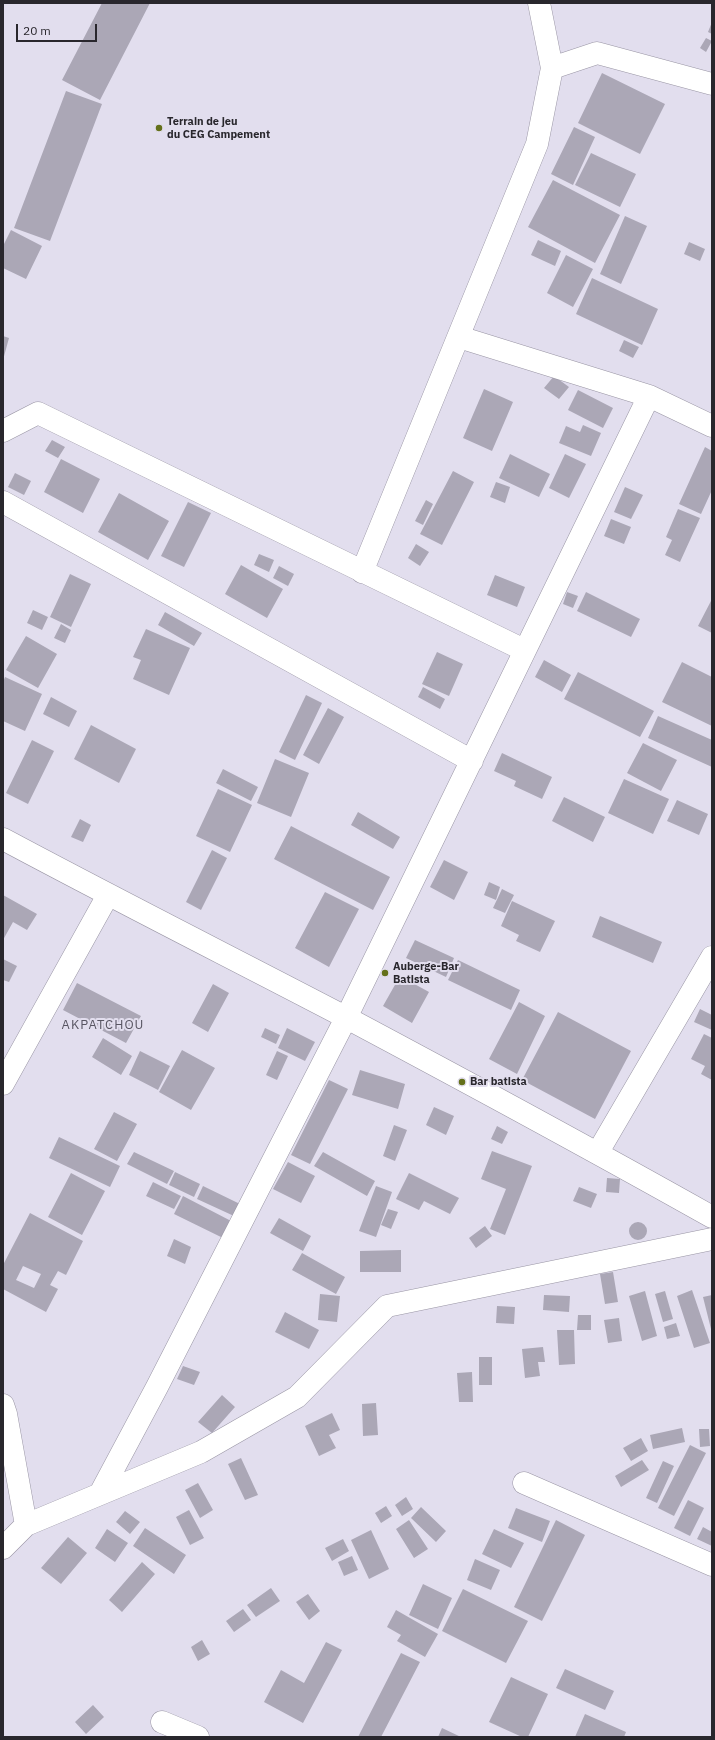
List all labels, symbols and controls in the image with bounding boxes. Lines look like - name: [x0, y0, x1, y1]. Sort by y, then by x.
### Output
- scale bar: [18, 16, 99, 42]
- text: 20 m: [23, 23, 51, 38]
- place label: Terrain de jeu du CEG Campement: [167, 115, 270, 141]
- marker: Terrain de jeu du CEG Campement: [154, 123, 164, 133]
- place label: Auberge-Bar Batista: [393, 960, 459, 986]
- marker: Auberge-Bar Batista: [380, 968, 390, 978]
- district label: AKPATCHOU: [62, 1017, 144, 1033]
- place label: Bar batista: [470, 1075, 527, 1089]
- marker: Bar batista: [457, 1077, 467, 1087]

